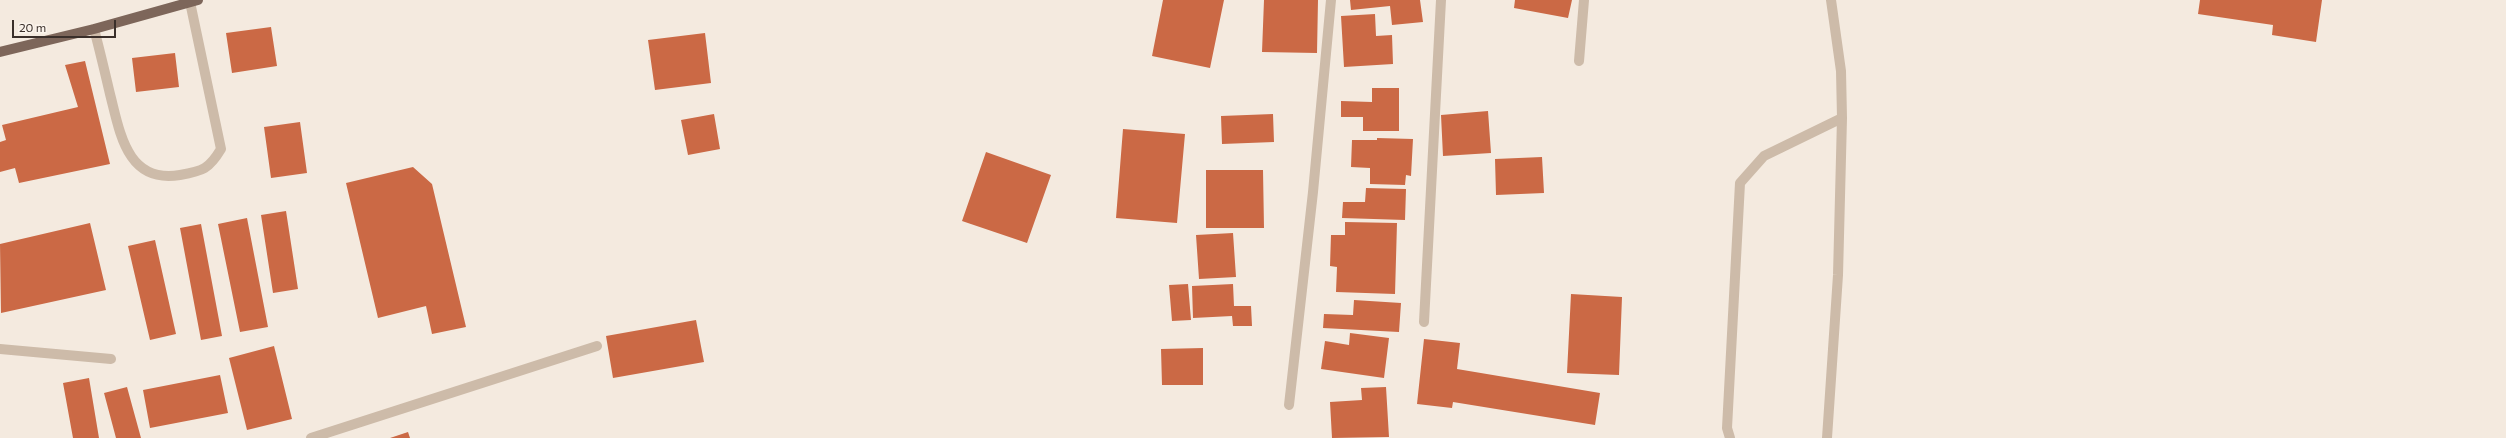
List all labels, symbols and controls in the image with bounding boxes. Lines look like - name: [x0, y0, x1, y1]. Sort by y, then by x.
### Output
- scale bar: [14, 12, 118, 38]
- text: 20 m: [19, 20, 46, 34]

